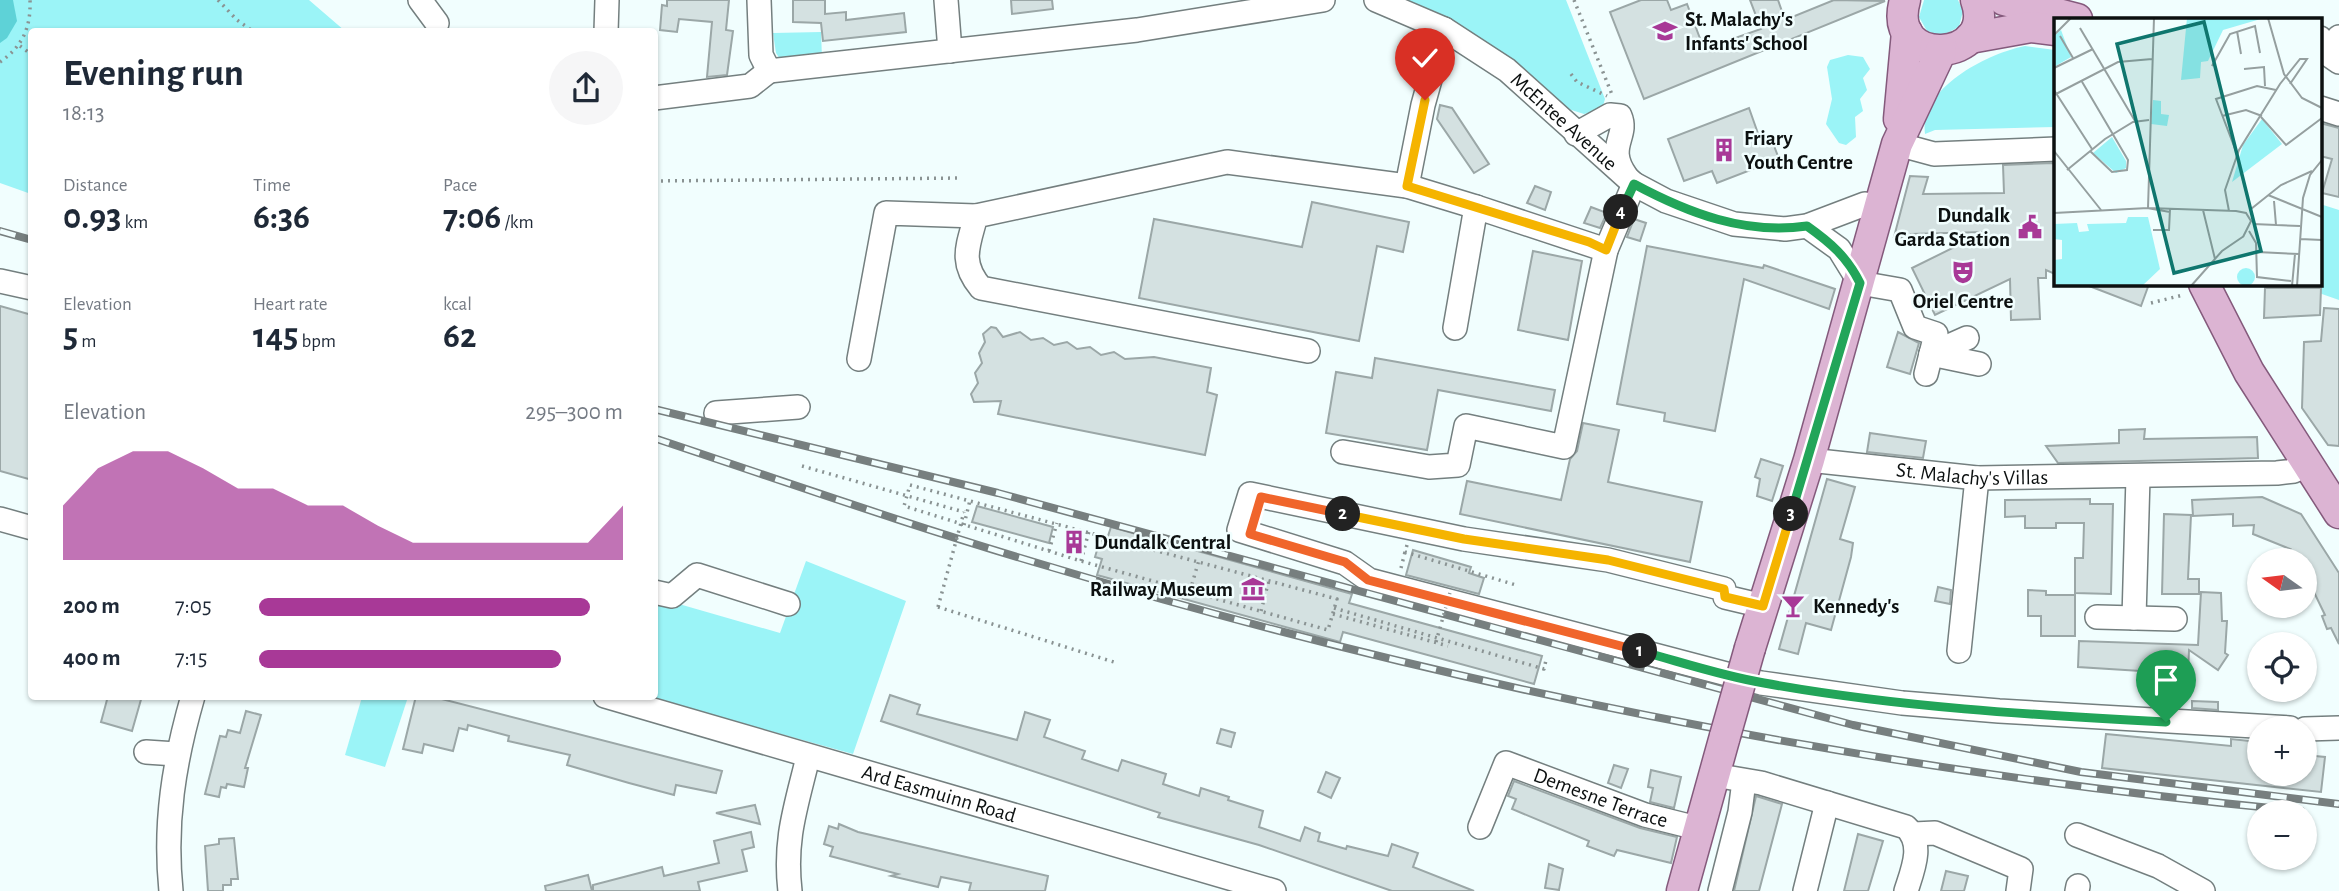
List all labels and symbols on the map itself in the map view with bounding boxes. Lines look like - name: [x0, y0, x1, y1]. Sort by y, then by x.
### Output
- place label: St. Malachy's Infants' School: [1685, 9, 1808, 54]
- school or university icon: St. Malachy's Infants' School: [1651, 17, 1679, 45]
- inset map: [2054, 18, 2322, 285]
- pin: [1395, 28, 1455, 100]
- street label: McEntee Avenue: [1507, 69, 1621, 175]
- place label: Friary Youth Centre: [1744, 128, 1853, 173]
- building icon: Friary Youth Centre: [1710, 136, 1738, 164]
- pin: 4: [1604, 194, 1638, 230]
- place label: Dundalk Garda Station: [1894, 205, 2011, 250]
- public building icon: Dundalk Garda Station: [2016, 213, 2044, 241]
- theatre icon: Oriel Centre: [1949, 258, 1977, 286]
- place label: Oriel Centre: [1913, 291, 2013, 312]
- street label: St. Malachy's Villas: [1895, 459, 2048, 489]
- pin: 2: [1326, 496, 1360, 532]
- pin: 3: [1774, 496, 1809, 532]
- building icon: Dundalk Central: [1060, 528, 1088, 556]
- place label: Dundalk Central: [1094, 532, 1231, 553]
- north arrow: [2247, 548, 2317, 618]
- museum icon: Railway Museum: [1239, 575, 1267, 603]
- place label: Railway Museum: [1090, 579, 1233, 600]
- bar icon: Kennedy's: [1779, 592, 1807, 620]
- place label: Kennedy's: [1813, 596, 1899, 617]
- pin: 1: [1622, 634, 1658, 668]
- pin: [2136, 650, 2196, 722]
- street label: Ard Easmuinn Road: [859, 761, 1019, 826]
- street label: Demesne Terrace: [1531, 764, 1670, 831]

